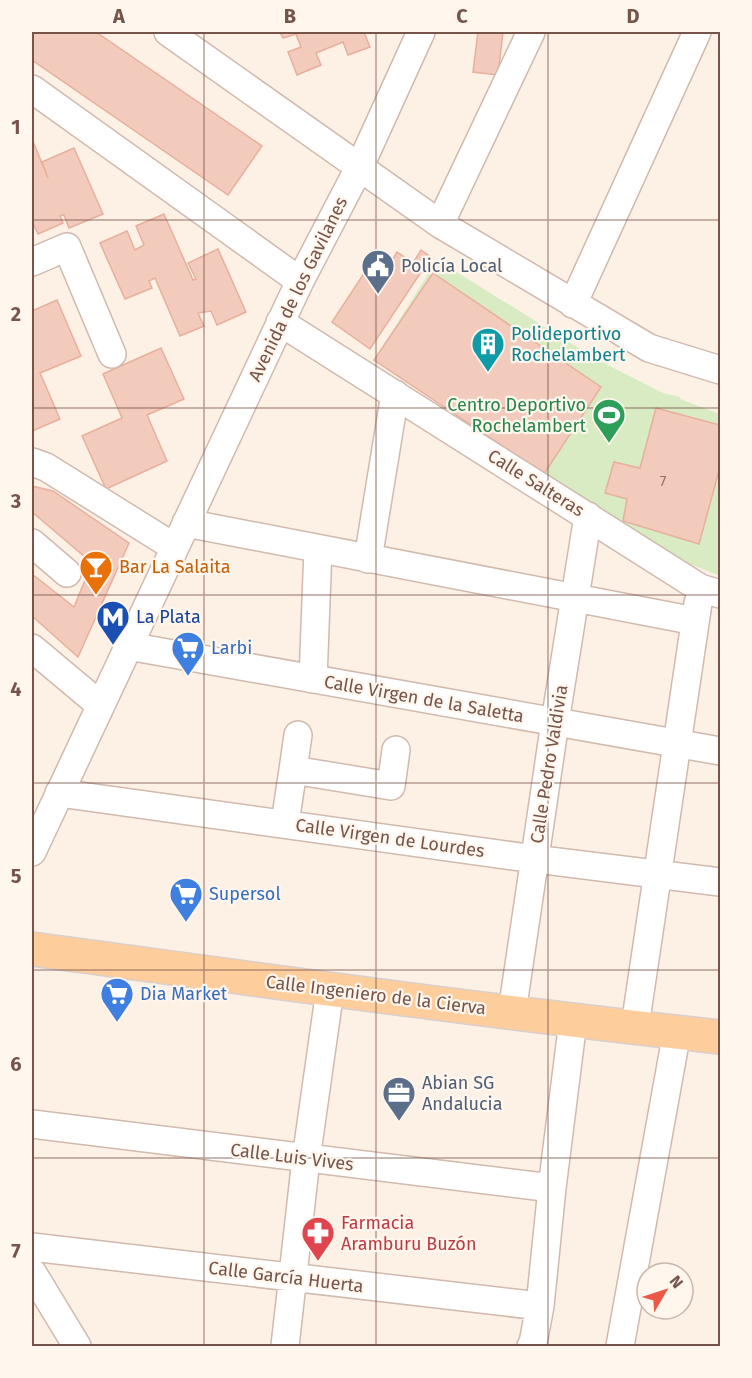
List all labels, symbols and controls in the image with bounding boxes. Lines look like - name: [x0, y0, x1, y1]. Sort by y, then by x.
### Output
- text: A: [112, 4, 126, 28]
- text: B: [284, 4, 296, 28]
- text: C: [456, 4, 468, 28]
- text: D: [626, 4, 640, 28]
- text: 1: [11, 115, 21, 139]
- street label: Avenida de los Gavilanes: [244, 193, 352, 385]
- public building icon: Policía Local: [360, 248, 396, 295]
- place label: Policía Local: [401, 255, 502, 277]
- text: 2: [11, 302, 21, 326]
- place label: Polideportivo Rochelambert: [511, 323, 626, 366]
- building icon: Polideportivo Rochelambert: [470, 326, 506, 373]
- place label: Centro Deportivo Rochelambert: [447, 394, 586, 437]
- sports icon: Centro Deportivo Rochelambert: [591, 397, 627, 444]
- street label: Calle Salteras: [484, 445, 588, 521]
- house number: 7: [660, 472, 667, 490]
- text: 3: [10, 489, 21, 513]
- bar icon: Bar La Salaita: [78, 549, 114, 596]
- place label: Bar La Salaita: [119, 556, 230, 578]
- metro station icon: La Plata: [95, 599, 131, 646]
- place label: La Plata: [136, 606, 201, 628]
- supermarket icon: Larbi: [170, 630, 206, 677]
- place label: Larbi: [211, 637, 252, 659]
- street label: Calle Virgen de la Saletta: [322, 671, 526, 727]
- text: 4: [10, 677, 22, 701]
- street label: Calle Pedro Valdivia: [526, 683, 572, 845]
- street label: Calle Virgen de Lourdes: [294, 814, 486, 862]
- text: 5: [11, 864, 22, 888]
- supermarket icon: Supersol: [168, 876, 204, 923]
- place label: Supersol: [209, 883, 281, 905]
- street label: Calle Ingeniero de la Cierva: [265, 971, 487, 1019]
- supermarket icon: Dia Market: [99, 976, 135, 1023]
- place label: Dia Market: [140, 983, 228, 1005]
- text: 6: [10, 1052, 22, 1076]
- place label: Abian SG Andalucia: [422, 1072, 502, 1115]
- office icon: Abian SG Andalucia: [381, 1075, 417, 1122]
- street label: Calle Luis Vives: [229, 1139, 355, 1175]
- place label: Farmacia Aramburu Buzón: [341, 1212, 476, 1255]
- pharmacy icon: Farmacia Aramburu Buzón: [300, 1215, 336, 1262]
- text: 7: [11, 1239, 21, 1263]
- street label: Calle García Huerta: [207, 1257, 365, 1297]
- north arrow: [635, 1261, 695, 1321]
- text: N: [666, 1272, 687, 1292]

